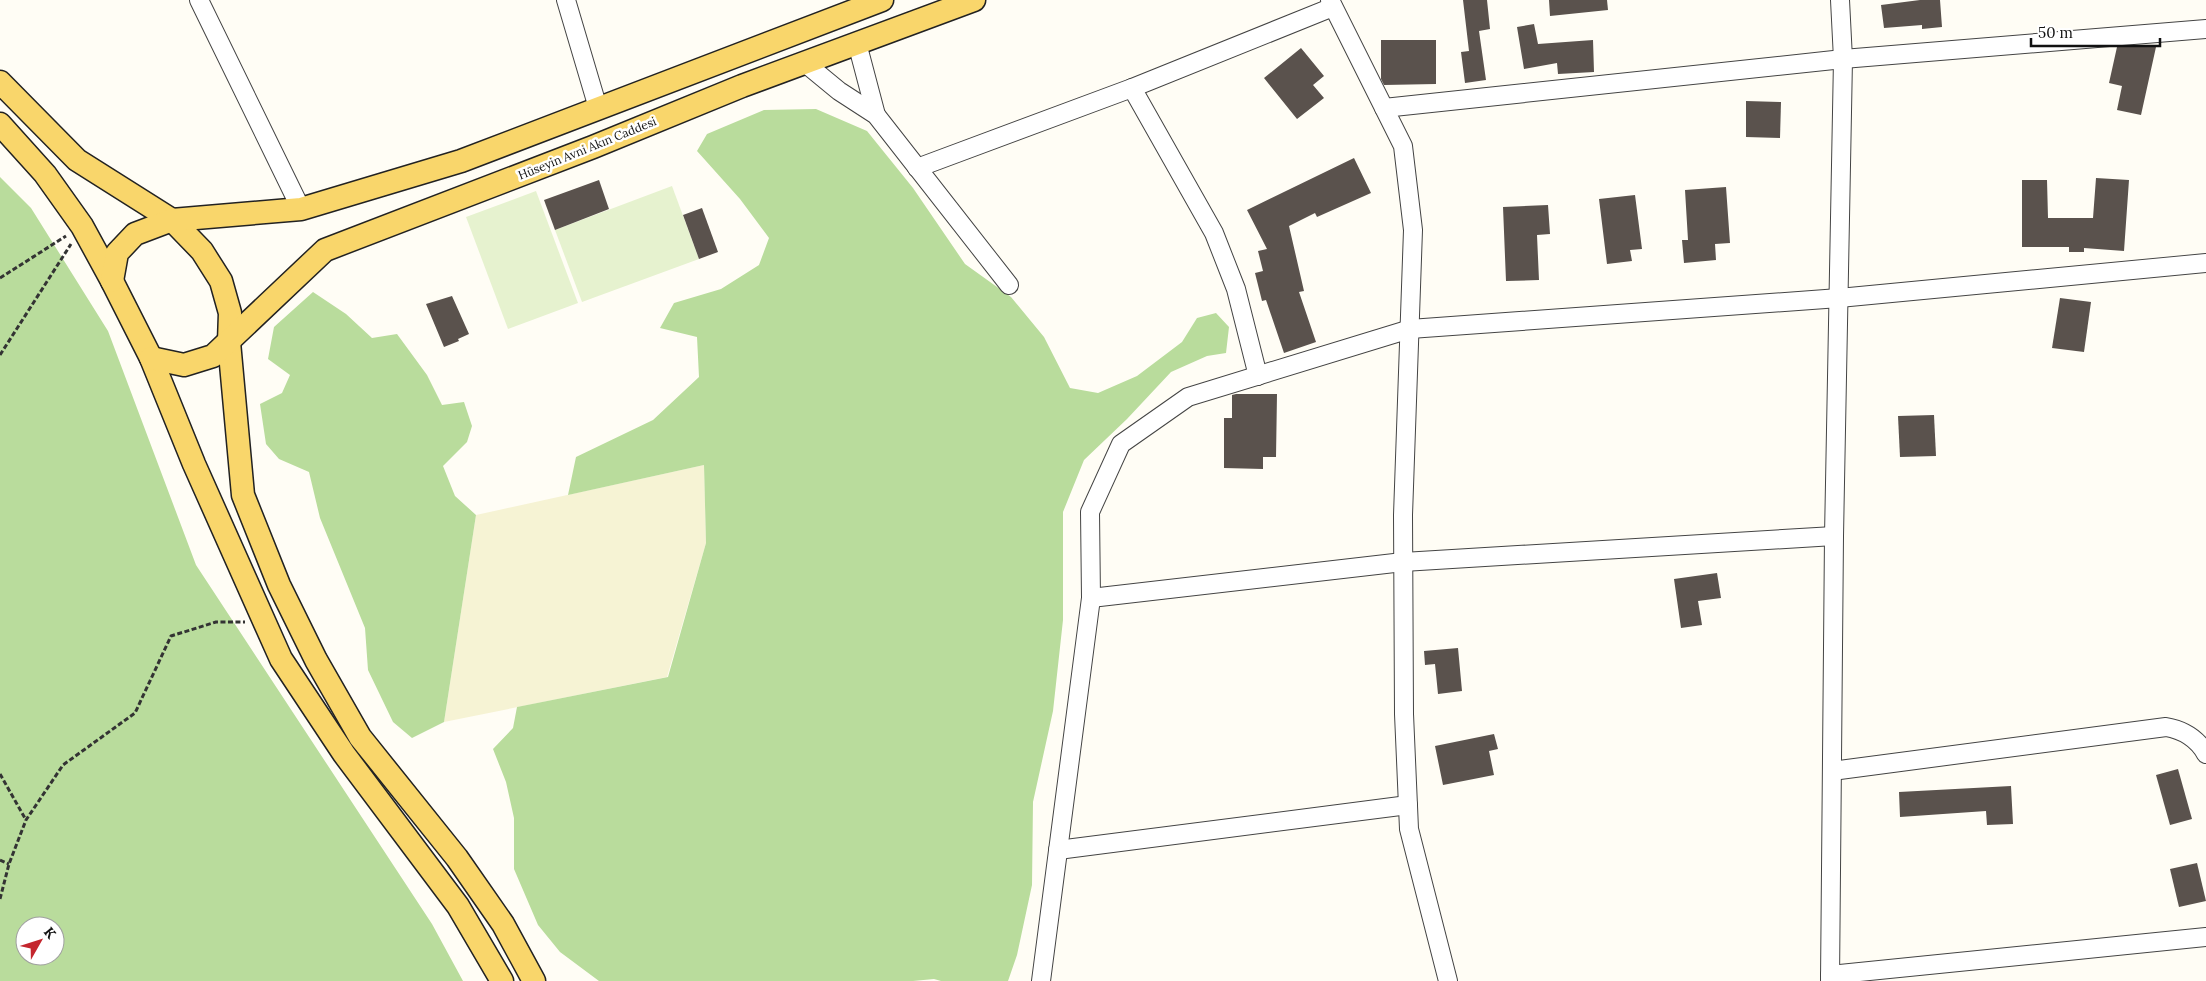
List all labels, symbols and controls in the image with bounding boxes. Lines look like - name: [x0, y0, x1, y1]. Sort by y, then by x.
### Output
- scale bar: [2031, 15, 2160, 47]
- text: 50 m: [2038, 23, 2073, 42]
- street label: Hüseyin Avni Akın Caddesi: [516, 113, 658, 183]
- north arrow: [15, 916, 65, 966]
- text: K: [40, 923, 60, 942]

